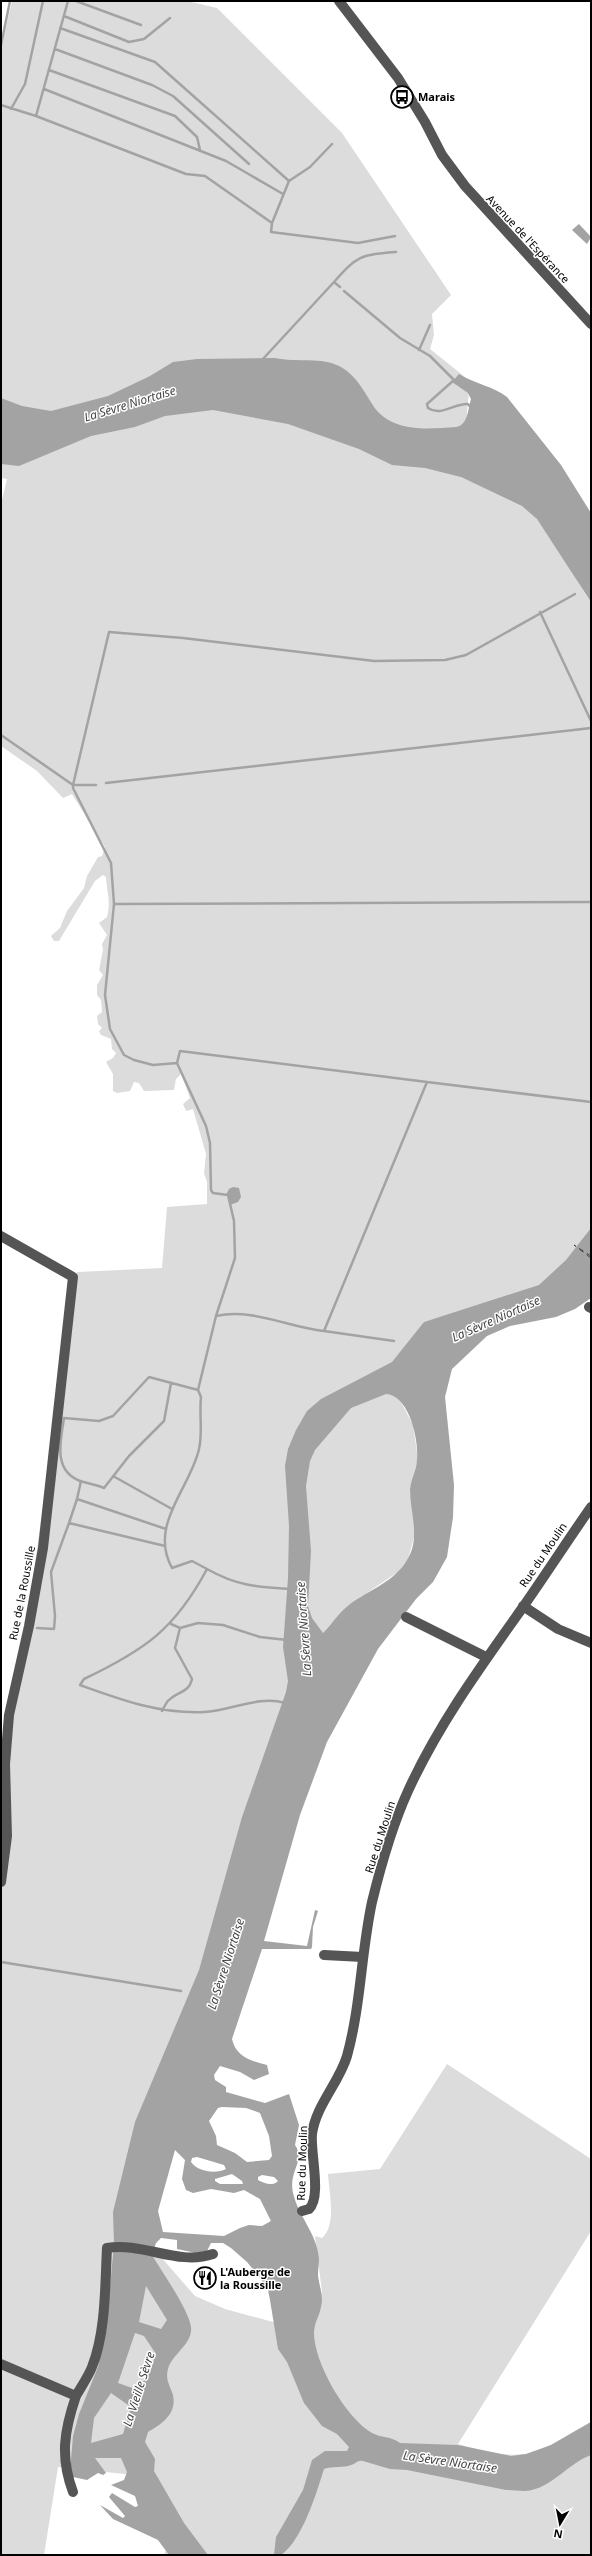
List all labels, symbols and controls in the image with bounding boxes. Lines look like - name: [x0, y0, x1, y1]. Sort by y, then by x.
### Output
- bus stop icon: Marais: [389, 84, 415, 110]
- place label: Marais: [418, 89, 456, 104]
- street label: Avenue de l'Espérance: [483, 191, 573, 286]
- water label: La Sèvre Niortaise: [82, 382, 178, 426]
- water label: La Sèvre Niortaise: [449, 1291, 543, 1346]
- street label: Rue du Moulin: [515, 1519, 570, 1590]
- street label: Rue de la Roussille: [5, 1544, 38, 1641]
- water label: La Sèvre Niortaise: [292, 1581, 315, 1677]
- street label: Rue du Moulin: [361, 1799, 398, 1875]
- water label: La Sèvre Niortaise: [203, 1916, 248, 2012]
- street label: Rue du Moulin: [293, 2125, 310, 2201]
- place label: L'Auberge de la Roussille: [220, 2264, 291, 2292]
- restaurant icon: L'Auberge de la Roussille: [192, 2265, 218, 2291]
- water label: La Vieille Sèvre: [118, 2349, 159, 2428]
- water label: La Sèvre Niortaise: [402, 2446, 498, 2477]
- north arrow: [540, 2504, 580, 2544]
- text: N: [552, 2526, 564, 2543]

